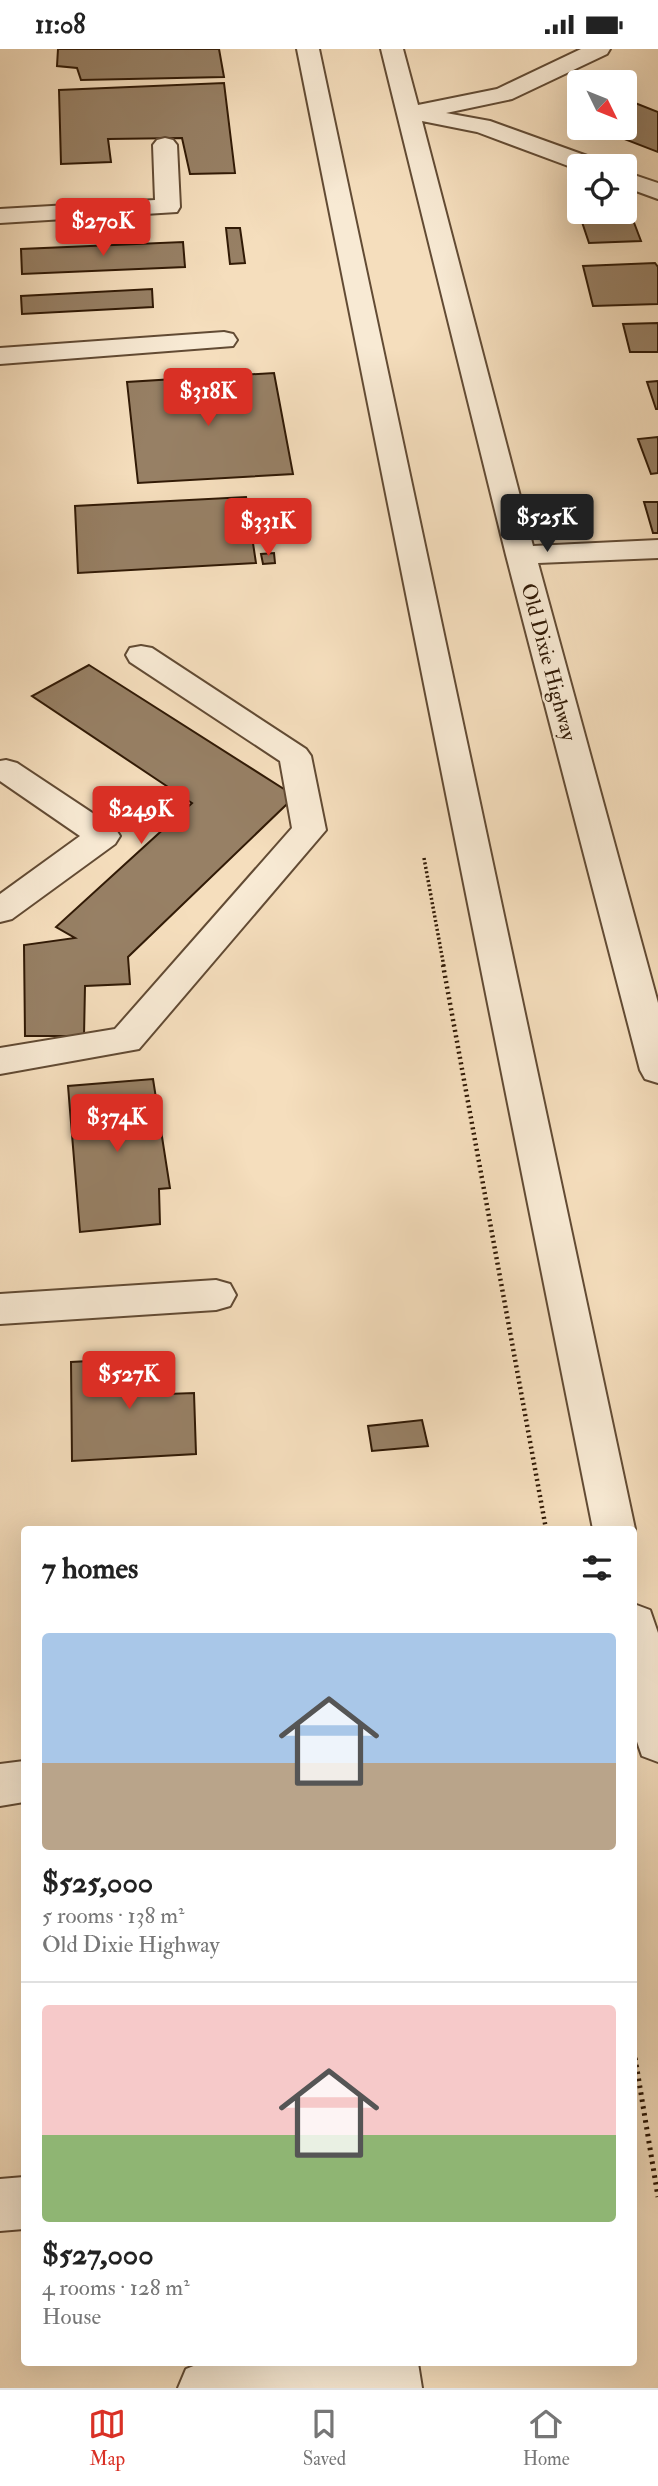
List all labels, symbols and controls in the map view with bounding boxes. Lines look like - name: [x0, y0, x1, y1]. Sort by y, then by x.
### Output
- text: 11:08: [35, 9, 86, 41]
- north arrow: [567, 70, 637, 140]
- map controls: [567, 70, 637, 224]
- button: locate: [567, 154, 637, 224]
- pin: $270K: [54, 199, 152, 258]
- text: $270K: [72, 206, 134, 235]
- pin: $318K: [159, 369, 257, 428]
- text: $318K: [180, 376, 236, 405]
- pin: $525K: [498, 495, 596, 554]
- pin: $331K: [219, 498, 317, 558]
- text: $525K: [517, 502, 577, 531]
- text: $331K: [241, 506, 295, 535]
- street label: Old Dixie Highway: [514, 580, 583, 745]
- pin: $249K: [92, 787, 190, 846]
- text: $249K: [109, 794, 173, 823]
- pin: $374K: [68, 1095, 166, 1154]
- text: $374K: [87, 1102, 147, 1131]
- pin: $527K: [80, 1351, 178, 1411]
- text: $527K: [98, 1359, 160, 1388]
- icon: filters: [578, 1549, 616, 1587]
- text: 7 homes: [42, 1550, 138, 1587]
- icon: home: [266, 1678, 392, 1804]
- text: $525,000: [42, 1864, 153, 1901]
- text: 5 rooms · 138 m²: [42, 1901, 185, 1930]
- text: Old Dixie Highway: [42, 1930, 220, 1959]
- icon: home: [266, 2050, 392, 2176]
- text: $527,000: [42, 2236, 154, 2273]
- text: 4 rooms · 128 m²: [42, 2273, 190, 2302]
- text: House: [42, 2302, 101, 2331]
- tab: Map: [88, 2405, 126, 2471]
- tab: Saved: [303, 2405, 346, 2471]
- tab: Home: [523, 2405, 570, 2471]

